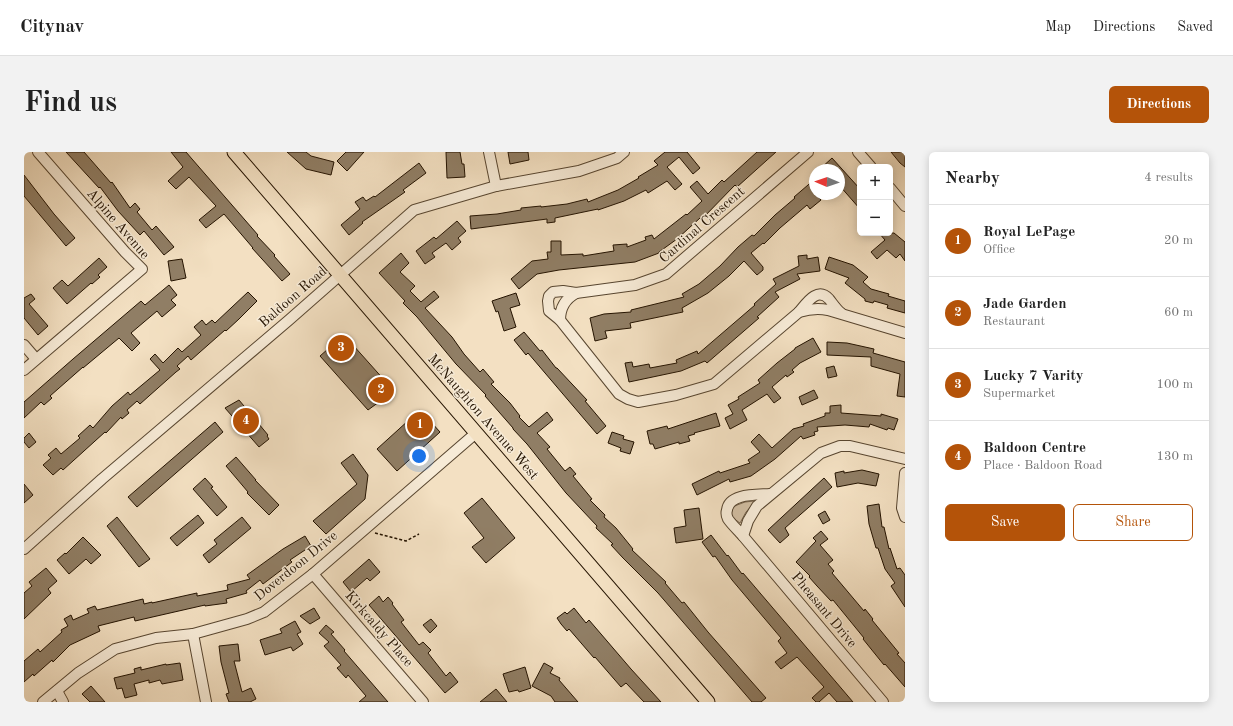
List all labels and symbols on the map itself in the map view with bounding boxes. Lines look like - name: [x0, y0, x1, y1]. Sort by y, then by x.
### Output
- north arrow: [809, 164, 845, 200]
- street label: Cardinal Crescent: [657, 184, 747, 266]
- street label: Alpine Avenue: [84, 186, 152, 262]
- street label: Baldoon Road: [257, 264, 329, 330]
- pin: 3: [328, 333, 354, 363]
- street label: McNaughton Avenue West: [425, 352, 541, 482]
- pin: 2: [368, 375, 394, 405]
- pin: 4: [233, 406, 259, 436]
- pin: 1: [407, 410, 433, 440]
- your location: [409, 446, 429, 466]
- street label: Doverdoon Drive: [252, 528, 340, 604]
- street label: Pheasant Drive: [789, 570, 859, 650]
- street label: Kirkcaldy Place: [342, 588, 416, 670]

